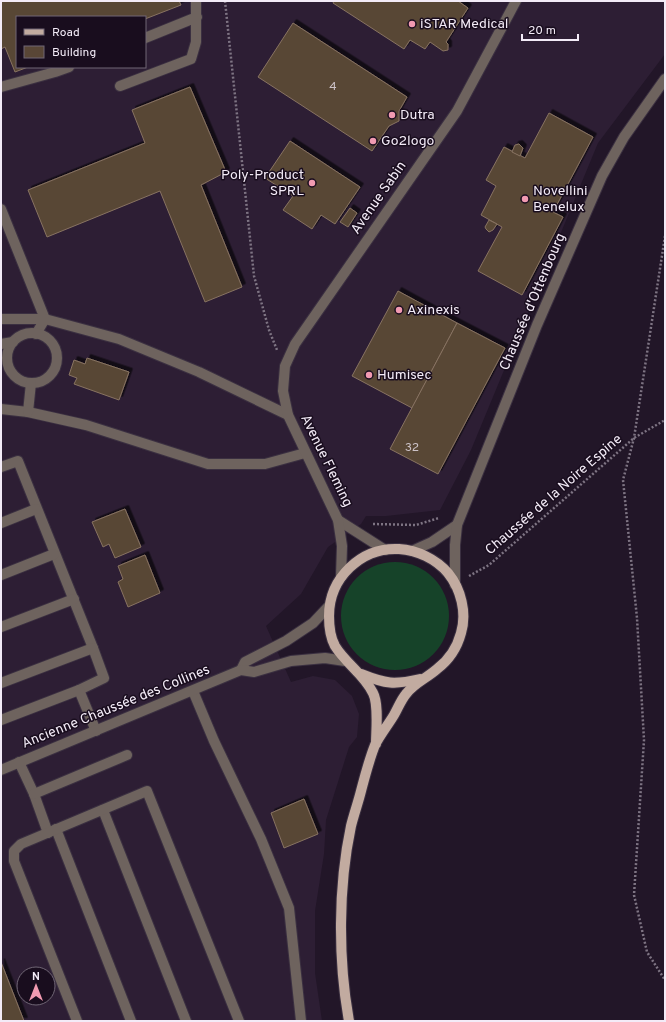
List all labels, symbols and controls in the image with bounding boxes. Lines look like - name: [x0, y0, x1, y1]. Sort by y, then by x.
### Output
- legend: [16, 16, 146, 68]
- place label: iSTAR Medical: [420, 16, 508, 33]
- scale bar: [522, 16, 578, 42]
- marker: iSTAR Medical: [407, 19, 417, 29]
- text: 20 m: [528, 23, 556, 39]
- text: Road: [52, 25, 80, 41]
- text: Building: [52, 45, 96, 61]
- house number: 4: [329, 79, 337, 95]
- place label: Dutra: [400, 107, 435, 124]
- marker: Dutra: [387, 110, 397, 120]
- place label: Go2logo: [381, 133, 435, 150]
- marker: Go2logo: [368, 136, 378, 146]
- street label: Avenue Sabin: [348, 158, 410, 238]
- place label: Poly-Product SPRL: [221, 167, 304, 200]
- marker: Poly-Product SPRL: [307, 178, 317, 188]
- place label: Novellini Benelux: [533, 183, 588, 216]
- marker: Novellini Benelux: [520, 194, 530, 204]
- street label: Chaussée d'Ottenbourg: [496, 231, 570, 373]
- place label: Axinexis: [407, 302, 460, 319]
- marker: Axinexis: [394, 305, 404, 315]
- place label: Humisec: [377, 367, 431, 384]
- marker: Humisec: [364, 370, 374, 380]
- street label: Avenue Fleming: [296, 412, 356, 510]
- street label: Chaussée de la Noire Espine: [482, 431, 626, 559]
- house number: 32: [405, 440, 419, 456]
- street label: Ancienne Chaussée des Collines: [19, 661, 213, 753]
- north arrow: [16, 966, 56, 1006]
- text: N: [32, 970, 40, 984]

